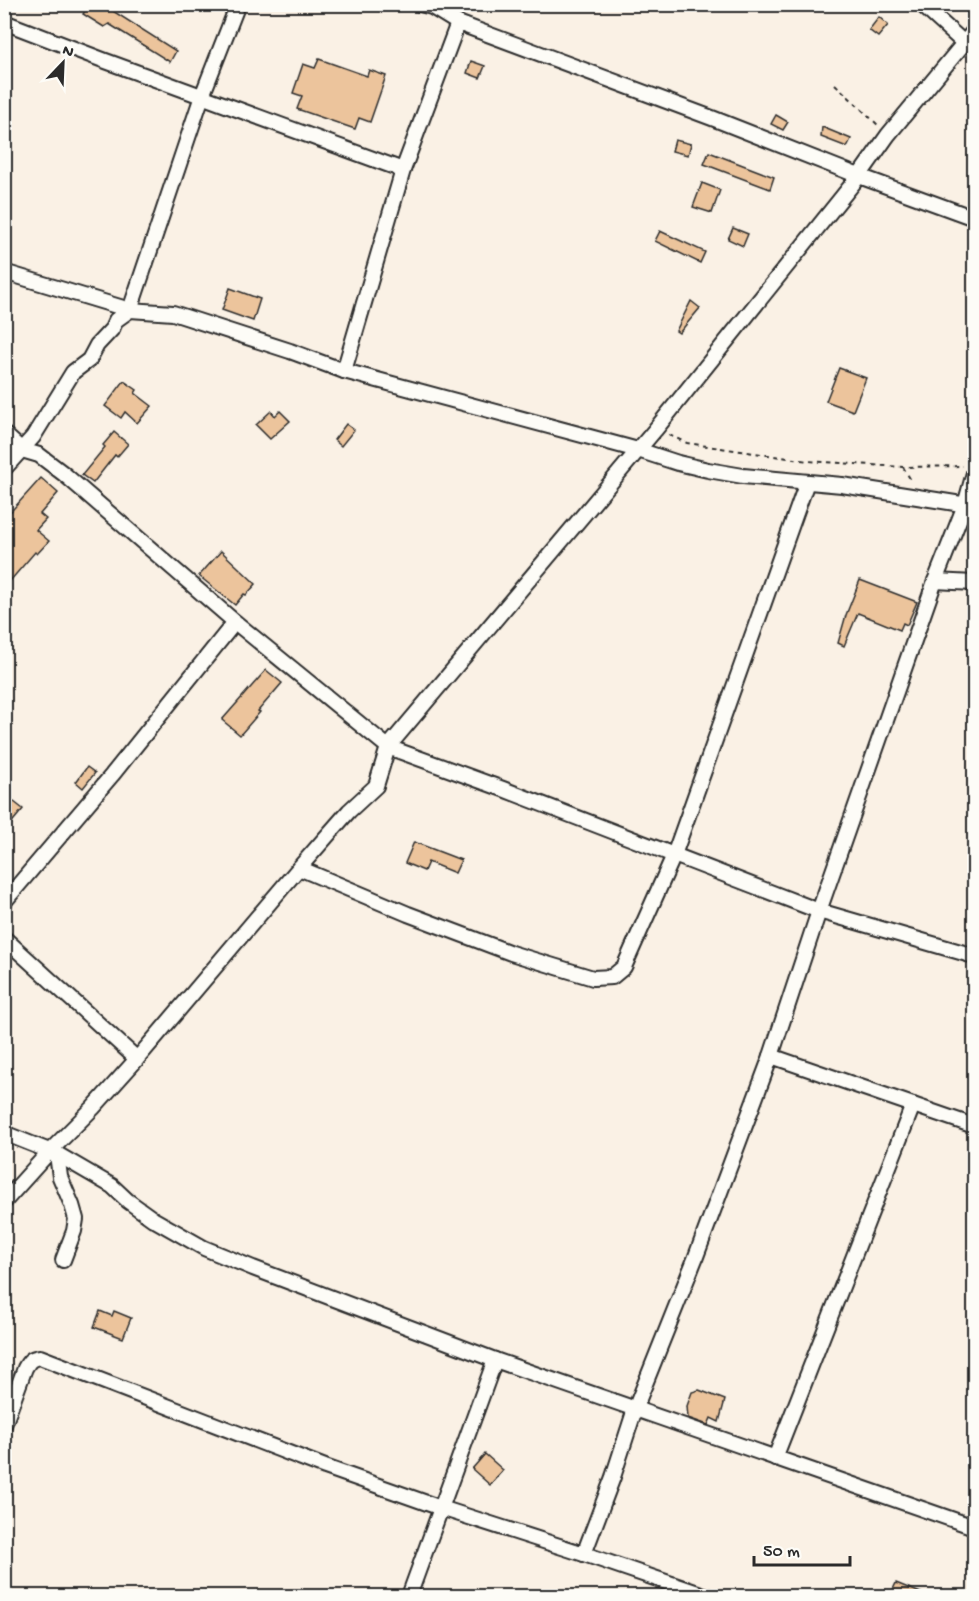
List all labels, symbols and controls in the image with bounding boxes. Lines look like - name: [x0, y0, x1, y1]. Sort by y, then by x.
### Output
- north arrow: [33, 33, 93, 93]
- text: N: [59, 42, 77, 63]
- scale bar: [754, 1529, 850, 1567]
- text: 50 m: [763, 1542, 800, 1563]

